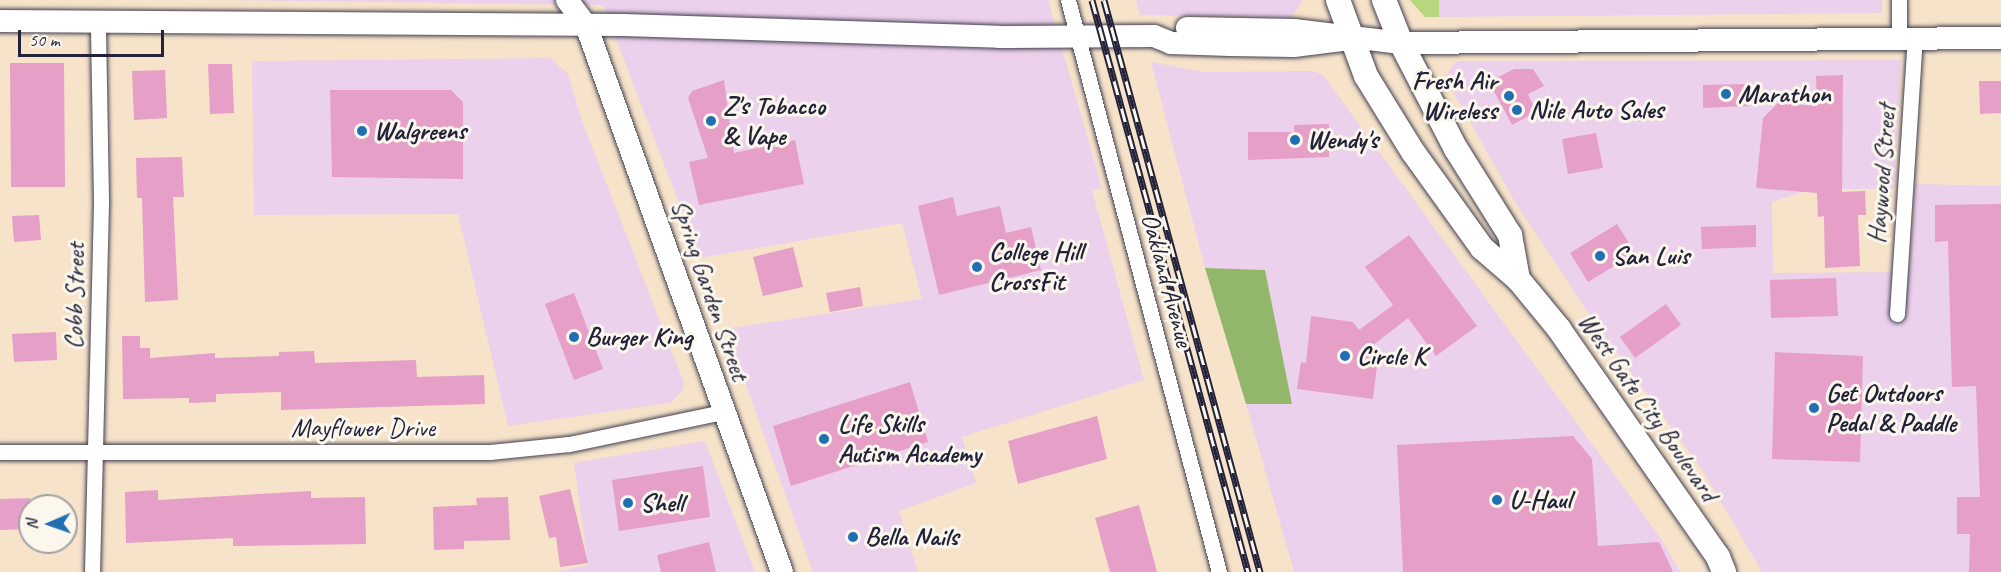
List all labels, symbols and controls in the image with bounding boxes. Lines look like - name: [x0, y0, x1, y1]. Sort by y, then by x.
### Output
- scale bar: [21, 18, 166, 56]
- text: 50 m: [29, 29, 60, 51]
- place label: Fresh Air Wireless: [1412, 65, 1497, 126]
- place label: Marathon: [1738, 78, 1831, 110]
- marker: Marathon: [1719, 87, 1733, 101]
- marker: Fresh Air Wireless: [1502, 89, 1516, 103]
- place label: Z's Tobacco & Vape: [723, 90, 825, 152]
- place label: Nile Auto Sales: [1529, 94, 1664, 126]
- marker: Nile Auto Sales: [1510, 103, 1524, 117]
- street label: Haywood Street: [1862, 103, 1902, 245]
- marker: Z's Tobacco & Vape: [704, 114, 718, 128]
- place label: Walgreens: [374, 115, 466, 147]
- marker: Walgreens: [355, 124, 369, 138]
- place label: Wendy's: [1307, 124, 1378, 156]
- marker: Wendy's: [1288, 133, 1302, 147]
- street label: Spring Garden Street: [664, 195, 756, 385]
- street label: Oakland Avenue: [1134, 210, 1200, 350]
- place label: College Hill CrossFit: [989, 236, 1083, 298]
- place label: San Luis: [1612, 240, 1688, 272]
- street label: Cobb Street: [58, 242, 92, 350]
- marker: San Luis: [1593, 249, 1607, 263]
- marker: College Hill CrossFit: [970, 260, 984, 274]
- street label: West Gate City Boulevard: [1571, 306, 1725, 508]
- place label: Burger King: [586, 321, 692, 353]
- marker: Burger King: [567, 330, 581, 344]
- place label: Circle K: [1357, 340, 1426, 372]
- marker: Circle K: [1338, 349, 1352, 363]
- place label: Get Outdoors Pedal & Paddle: [1826, 377, 1956, 438]
- marker: Get Outdoors Pedal & Paddle: [1807, 401, 1821, 415]
- place label: Life Skills Autism Academy: [838, 408, 982, 470]
- street label: Mayflower Drive: [291, 412, 435, 444]
- marker: Life Skills Autism Academy: [815, 430, 833, 448]
- place label: U-Haul: [1509, 484, 1571, 516]
- place label: Shell: [640, 487, 684, 519]
- marker: U-Haul: [1490, 493, 1504, 507]
- north arrow: [18, 494, 78, 554]
- marker: Shell: [621, 496, 635, 510]
- text: N: [22, 519, 42, 530]
- place label: Bella Nails: [865, 521, 960, 553]
- marker: Bella Nails: [846, 530, 860, 544]

